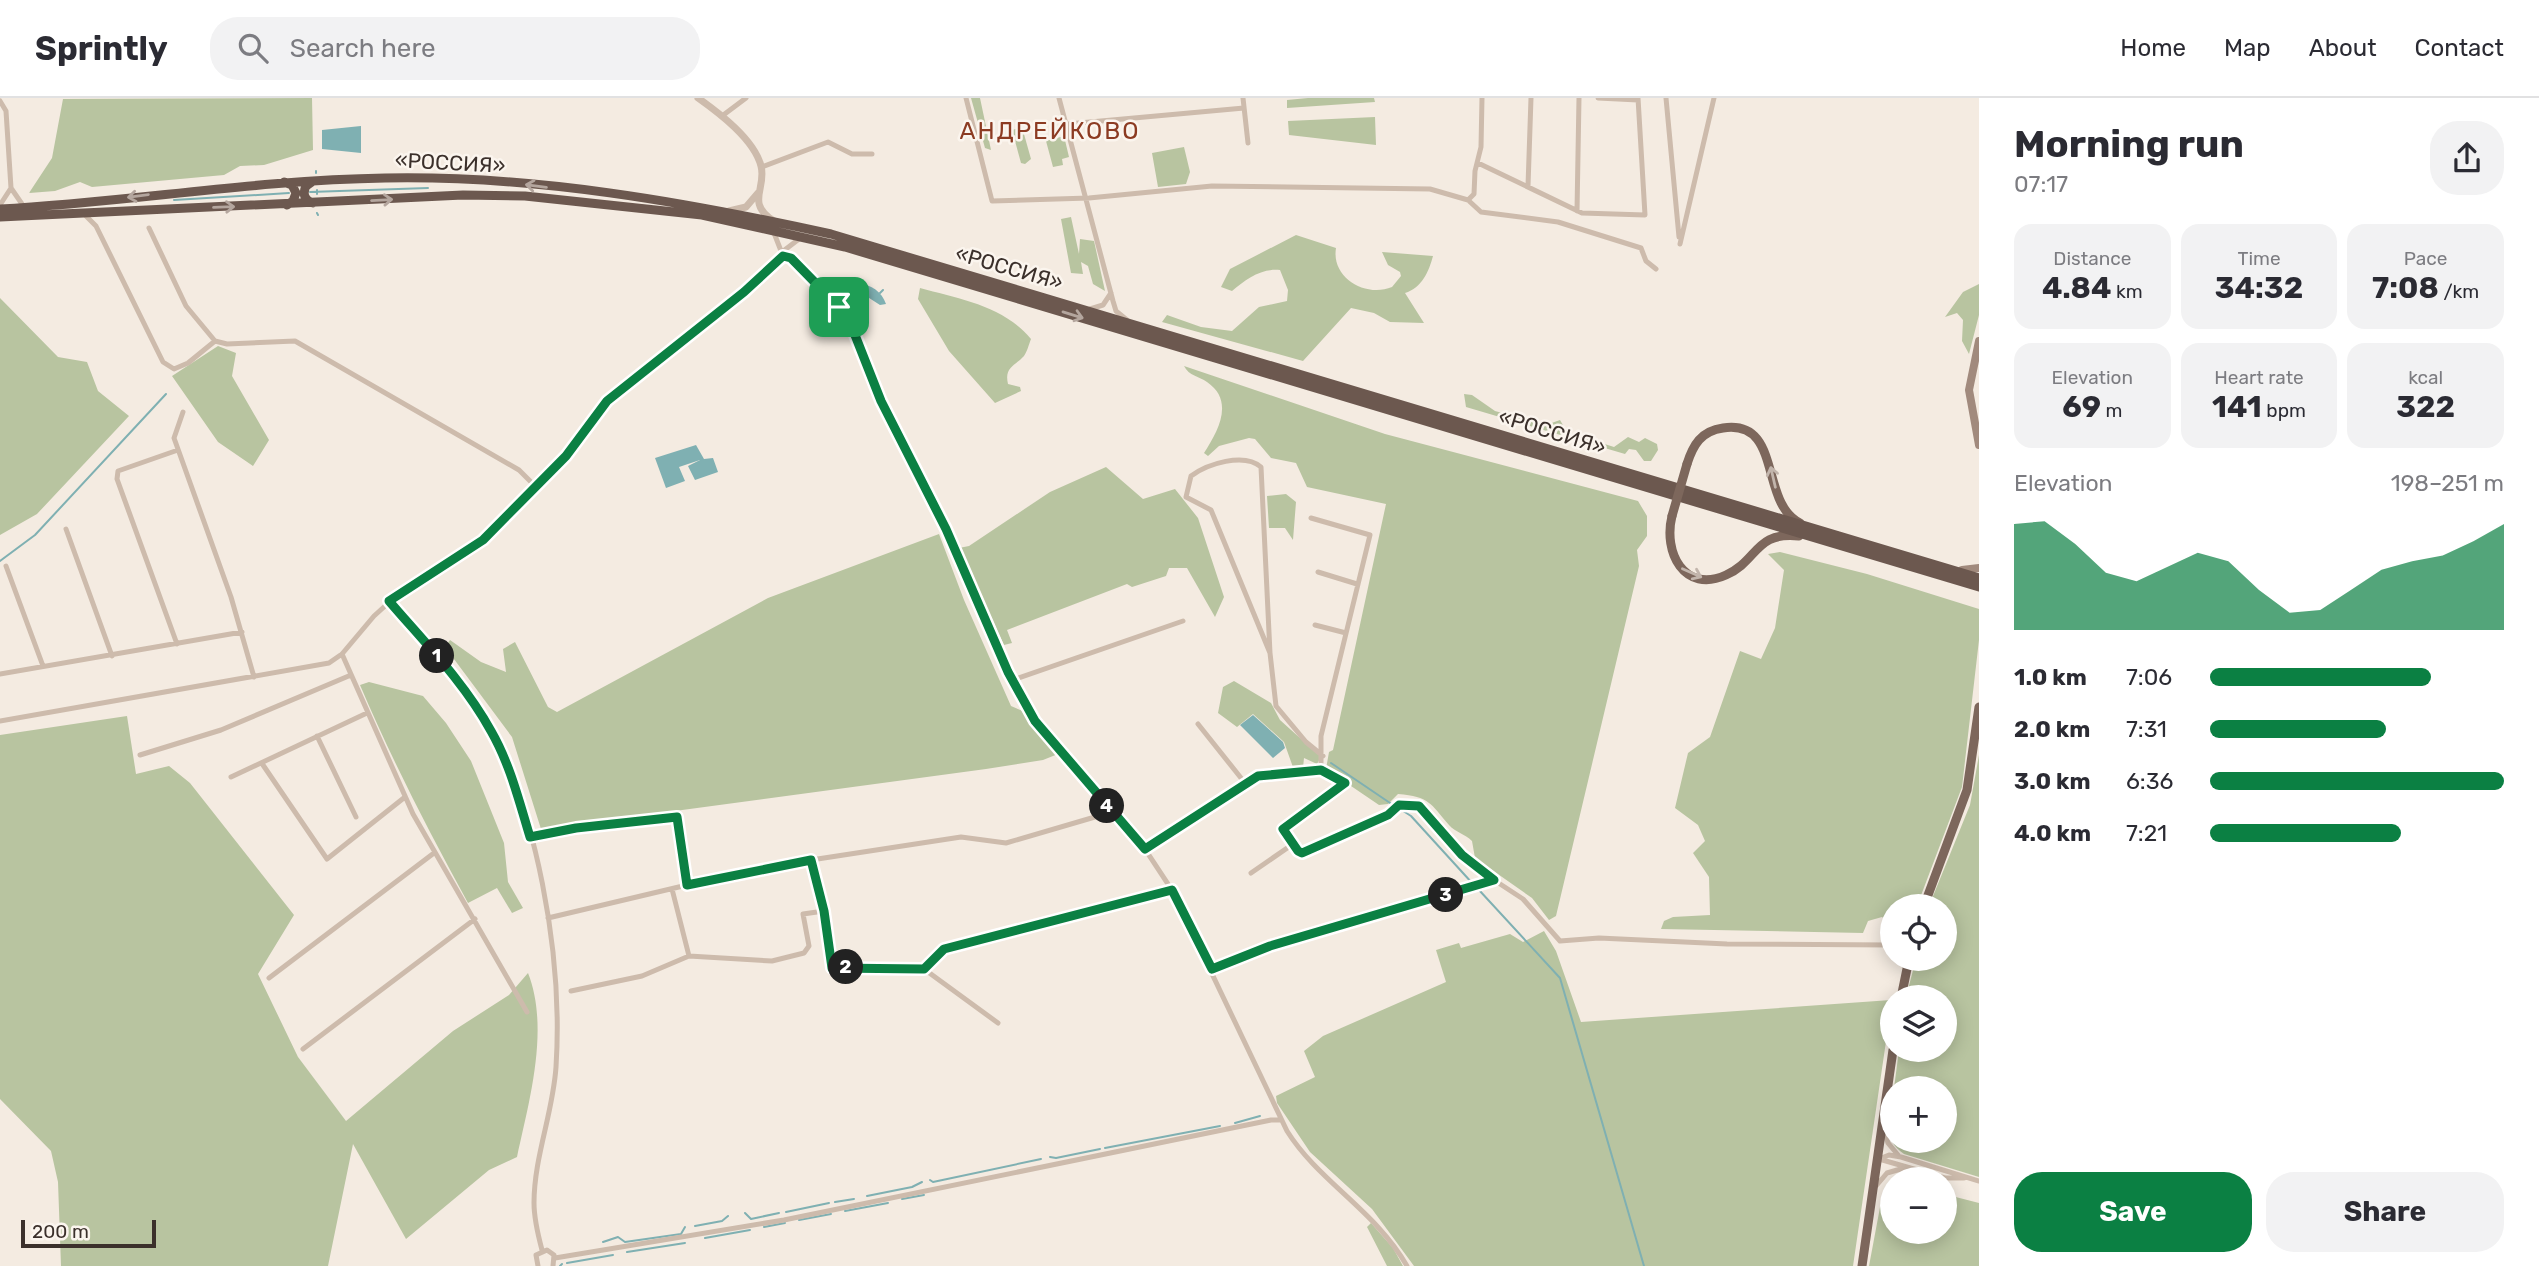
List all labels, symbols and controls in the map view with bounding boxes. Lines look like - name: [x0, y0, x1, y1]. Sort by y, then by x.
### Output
- search box: [210, 17, 700, 80]
- text: Sprintly: [35, 29, 168, 68]
- icon: search: [234, 29, 272, 67]
- text: Search here: [290, 33, 436, 64]
- text: Home: [2120, 34, 2186, 62]
- text: Map: [2224, 34, 2271, 62]
- text: About: [2309, 34, 2377, 62]
- text: Contact: [2415, 34, 2504, 62]
- district label: АНДРЕЙКОВО: [960, 117, 1140, 145]
- text: Morning run: [2014, 121, 2244, 167]
- button: share: [2430, 121, 2504, 195]
- street label: «РОССИЯ»: [394, 147, 506, 178]
- text: 07:17: [2014, 170, 2068, 198]
- one-way arrow: [526, 180, 548, 193]
- one-way arrow: [127, 190, 150, 203]
- one-way arrow: [370, 193, 393, 206]
- one-way arrow: [213, 201, 236, 214]
- street label: «РОССИЯ»: [953, 240, 1066, 295]
- text: Distance: [2053, 247, 2131, 270]
- text: Time: [2237, 247, 2281, 270]
- text: Pace: [2404, 247, 2447, 270]
- text: 4.84: [2042, 270, 2111, 306]
- text: 34:32: [2215, 270, 2303, 306]
- text: 7:08: [2372, 270, 2439, 306]
- pin: [809, 277, 869, 337]
- text: km: [2111, 280, 2143, 303]
- text: /km: [2439, 280, 2479, 303]
- icon: arrive: [820, 288, 858, 326]
- one-way arrow: [1061, 310, 1083, 323]
- text: Elevation: [2052, 366, 2133, 389]
- text: Heart rate: [2214, 366, 2304, 389]
- text: kcal: [2408, 366, 2443, 389]
- text: 69: [2062, 389, 2101, 425]
- text: 141: [2212, 389, 2262, 425]
- text: 322: [2396, 389, 2455, 425]
- text: m: [2101, 399, 2122, 422]
- text: bpm: [2262, 399, 2306, 422]
- street label: «РОССИЯ»: [1496, 403, 1609, 460]
- one-way arrow: [1765, 466, 1779, 489]
- text: Elevation: [2014, 469, 2113, 497]
- text: 198–251 m: [2391, 469, 2504, 497]
- one-way arrow: [1681, 567, 1703, 580]
- pin: 1: [420, 638, 454, 674]
- text: 1: [432, 644, 441, 667]
- text: 1.0 km: [2014, 663, 2087, 691]
- text: 7:06: [2126, 663, 2172, 691]
- text: 2.0 km: [2014, 715, 2090, 743]
- text: 7:31: [2126, 715, 2167, 743]
- text: 3.0 km: [2014, 767, 2091, 795]
- text: 6:36: [2126, 767, 2173, 795]
- pin: 4: [1090, 788, 1124, 824]
- text: 4: [1100, 794, 1113, 817]
- text: 4.0 km: [2014, 819, 2091, 847]
- text: 7:21: [2126, 819, 2167, 847]
- pin: 3: [1428, 878, 1464, 912]
- text: 3: [1439, 883, 1452, 906]
- map controls: [1880, 894, 1957, 1244]
- button: locate: [1880, 894, 1957, 971]
- pin: 2: [828, 950, 864, 984]
- text: 2: [839, 955, 852, 978]
- button: layers: [1880, 985, 1957, 1062]
- button: +: [1880, 1076, 1957, 1153]
- button: −: [1880, 1167, 1957, 1244]
- button: Save: [2014, 1172, 2252, 1252]
- button: Share: [2266, 1172, 2504, 1252]
- scale bar: [21, 1217, 156, 1249]
- text: 200 m: [32, 1220, 89, 1243]

